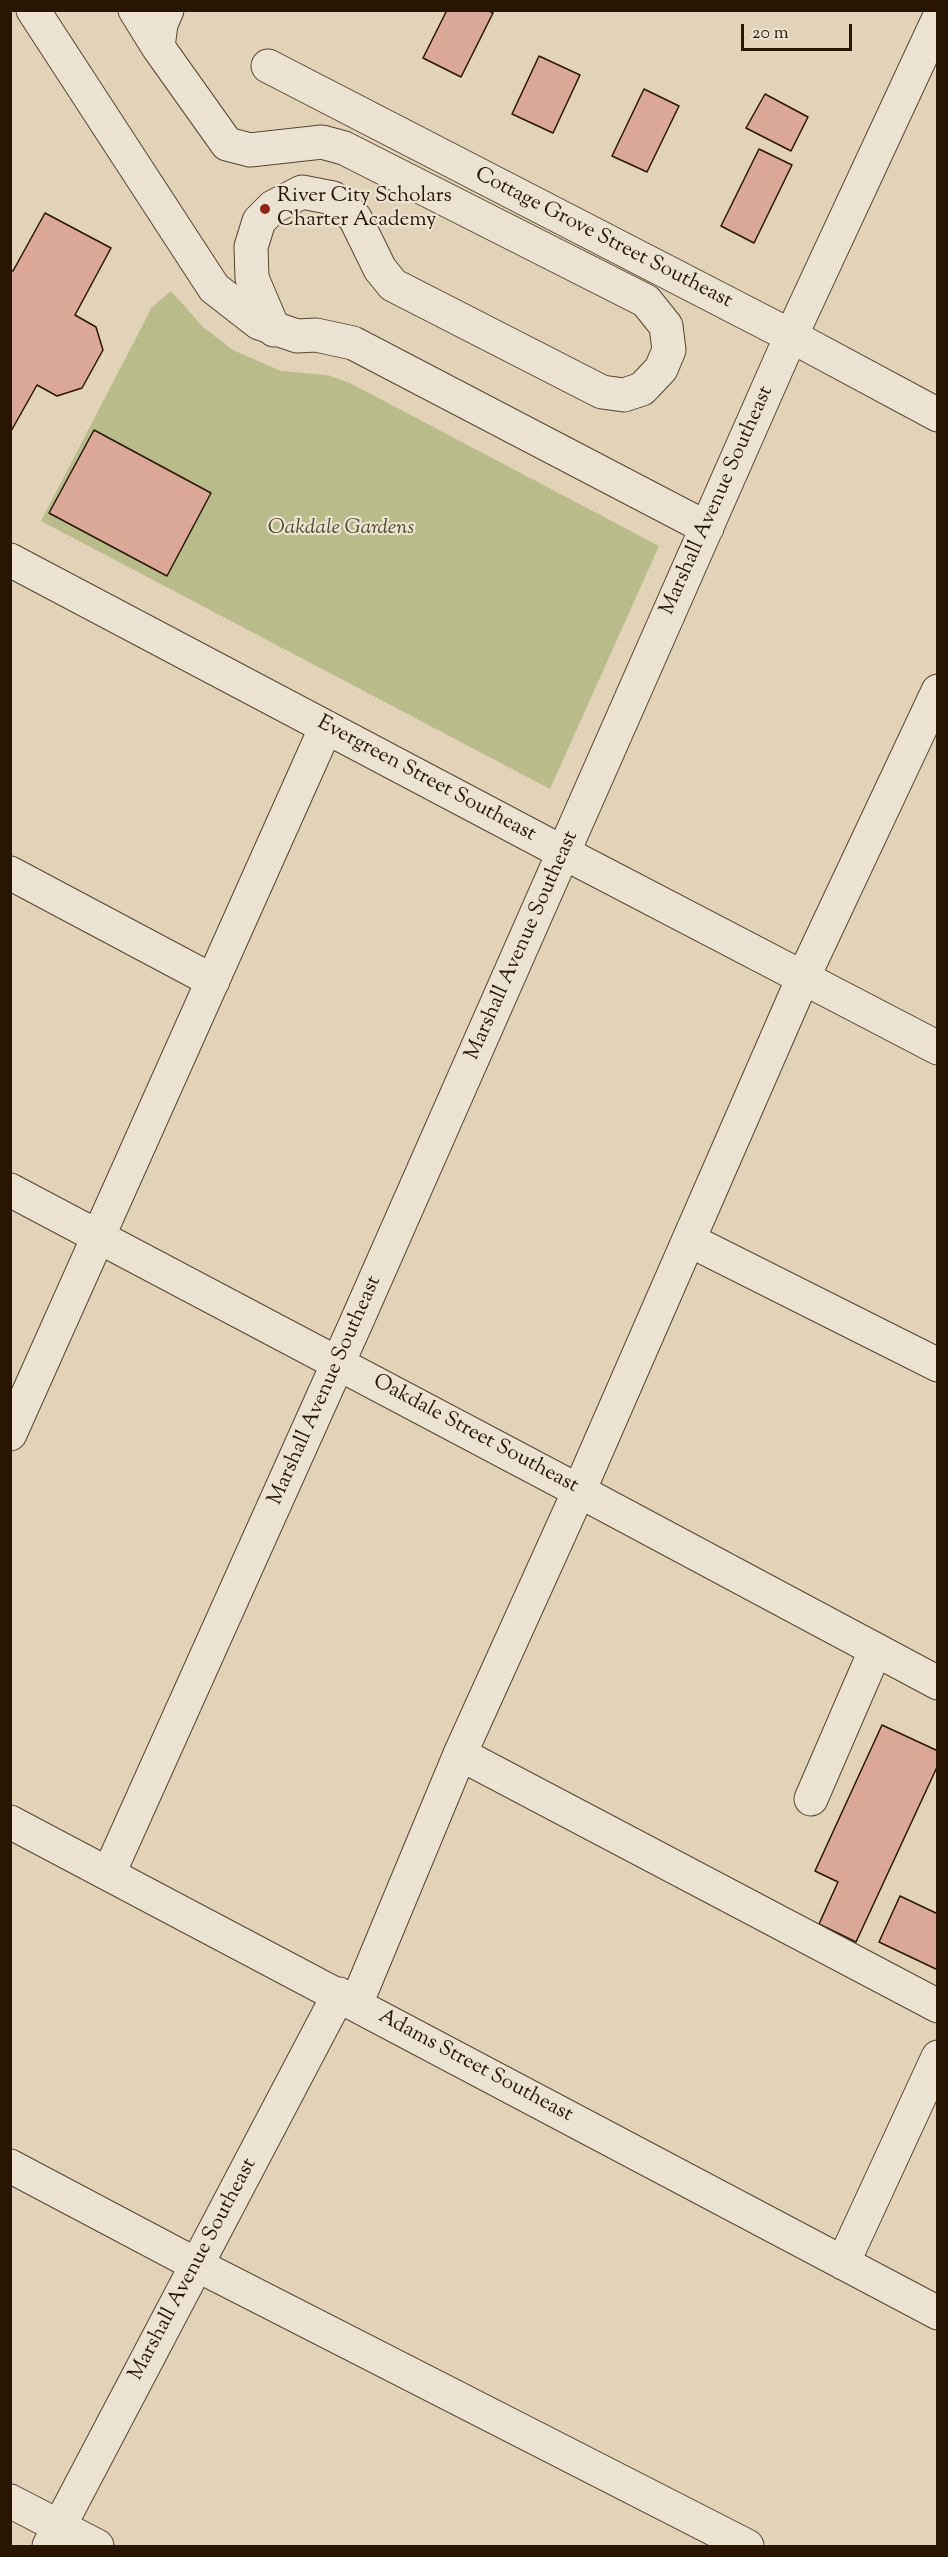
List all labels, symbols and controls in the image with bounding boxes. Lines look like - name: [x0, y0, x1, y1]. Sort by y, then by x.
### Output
- scale bar: [744, 12, 855, 50]
- text: 20 m: [752, 21, 789, 47]
- street label: Cottage Grove Street Southeast: [470, 163, 736, 315]
- place label: River City Scholars Charter Academy: [277, 184, 452, 234]
- marker: River City Scholars Charter Academy: [258, 202, 272, 216]
- street label: Marshall Avenue Southeast: [656, 383, 780, 619]
- park label: Oakdale Gardens: [268, 516, 414, 542]
- street label: Evergreen Street Southeast: [312, 712, 540, 848]
- street label: Marshall Avenue Southeast: [461, 828, 585, 1064]
- street label: Marshall Avenue Southeast: [264, 1273, 388, 1509]
- street label: Oakdale Street Southeast: [368, 1370, 582, 1500]
- street label: Adams Street Southeast: [373, 2005, 577, 2129]
- street label: Marshall Avenue Southeast: [125, 2155, 263, 2385]

